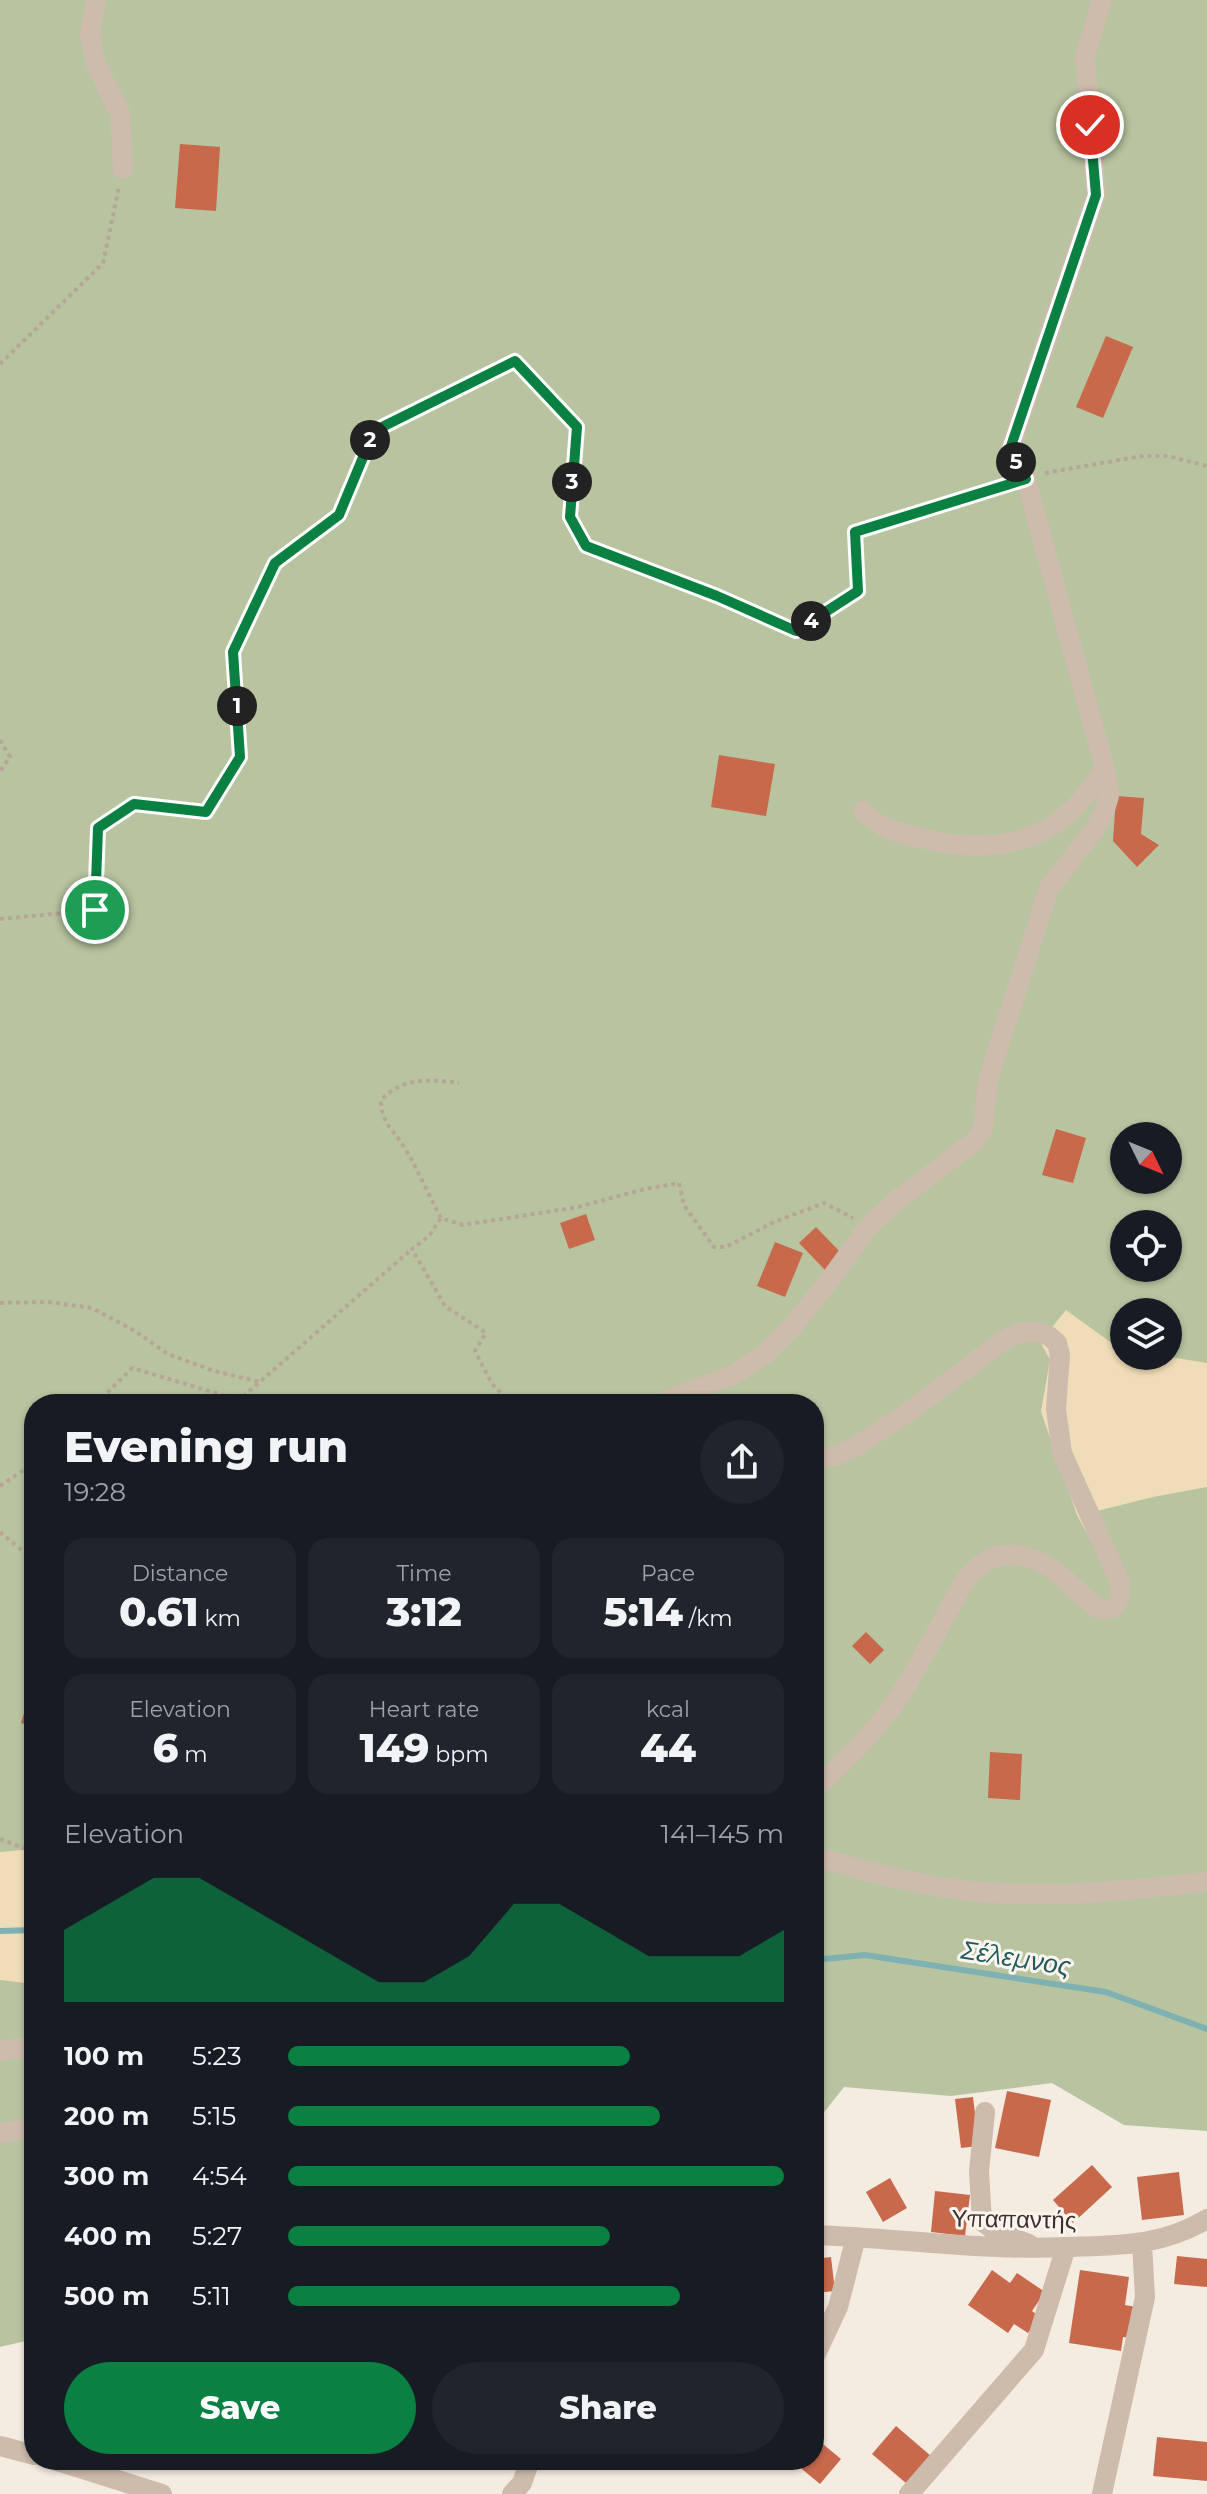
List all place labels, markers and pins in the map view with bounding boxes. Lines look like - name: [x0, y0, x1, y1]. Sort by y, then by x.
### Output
- pin: [1056, 91, 1124, 159]
- pin: 2: [350, 420, 390, 460]
- pin: 5: [996, 442, 1036, 482]
- pin: 3: [552, 462, 592, 502]
- pin: 4: [791, 601, 831, 641]
- pin: 1: [217, 686, 257, 726]
- pin: [61, 876, 129, 944]

